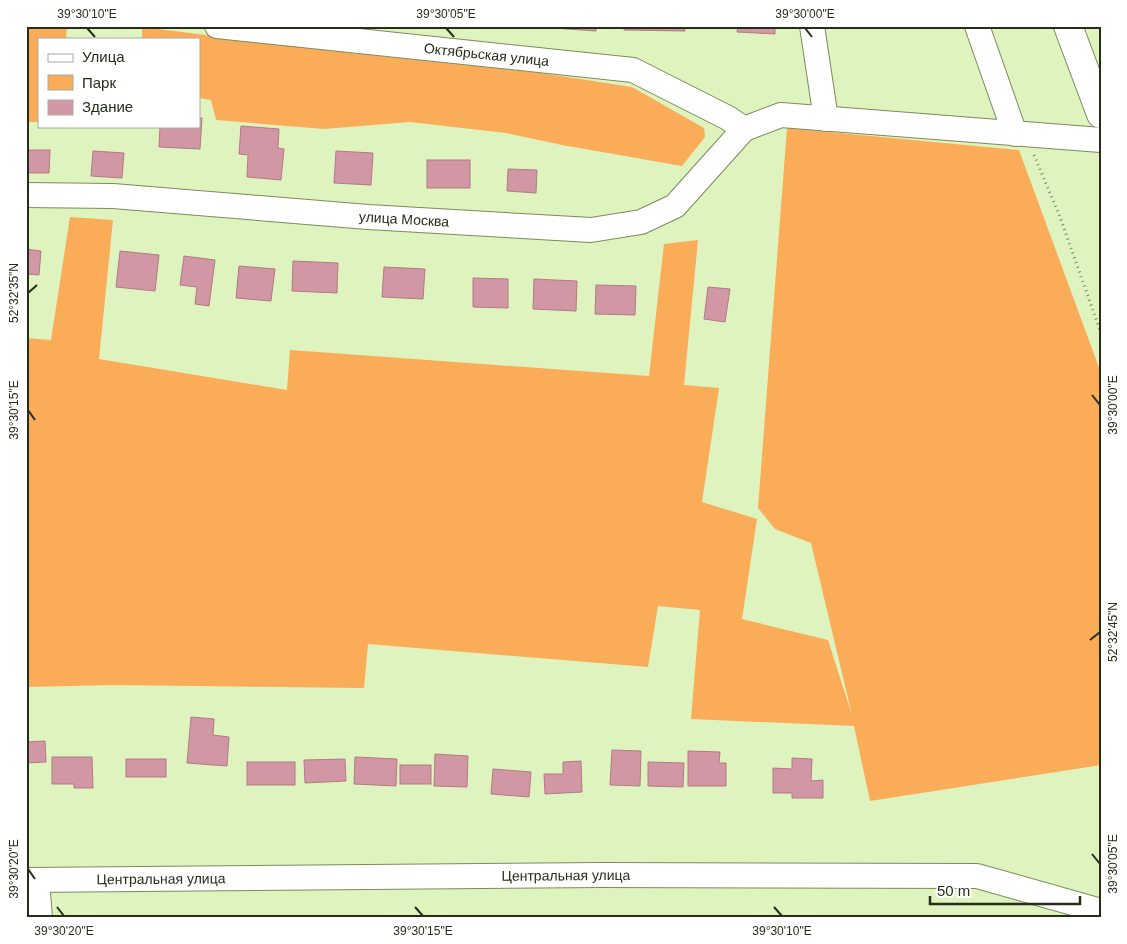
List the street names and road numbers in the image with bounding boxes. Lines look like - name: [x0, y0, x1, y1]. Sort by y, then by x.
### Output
- street label: Октябрьская улица: [423, 40, 550, 69]
- street label: улица Москва: [358, 208, 450, 230]
- street label: Центральная улица: [501, 867, 631, 884]
- street label: Центральная улица: [96, 870, 226, 887]

